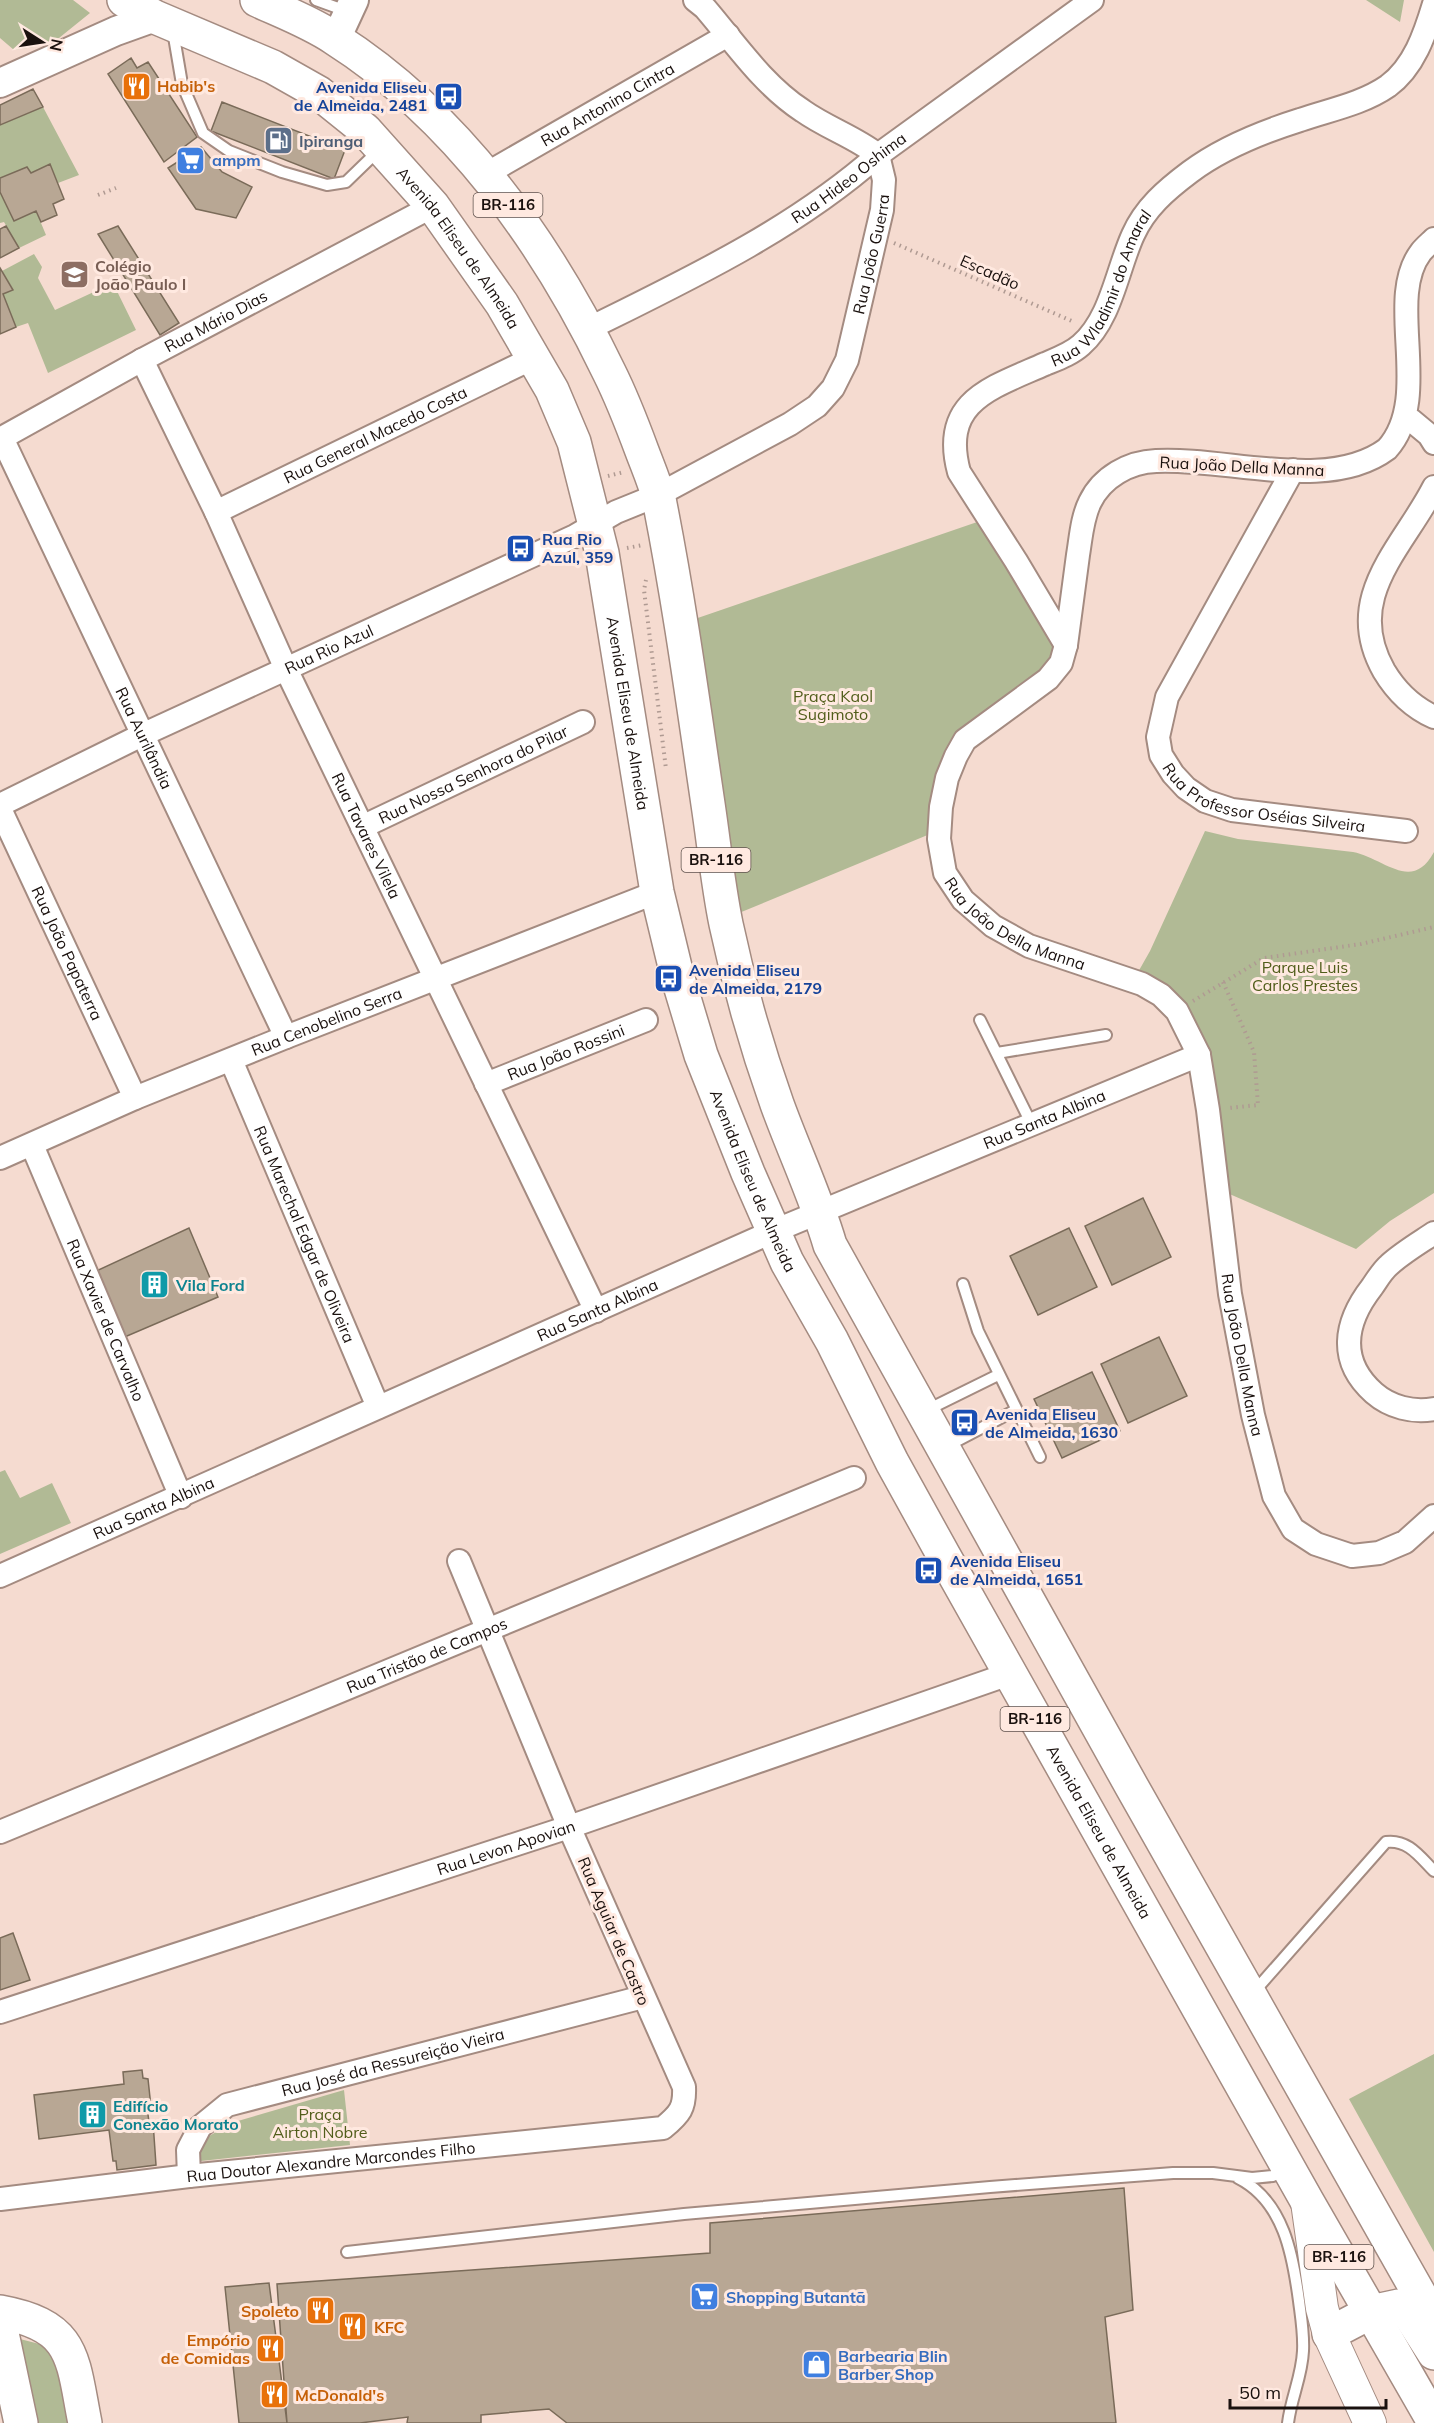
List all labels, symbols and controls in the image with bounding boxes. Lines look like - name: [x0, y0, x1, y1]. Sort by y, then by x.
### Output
- north arrow: [12, 12, 72, 72]
- text: N: [46, 37, 68, 53]
- street label: Rua Antonino Cintra: [537, 58, 678, 151]
- restaurant icon: Habib's: [120, 70, 152, 102]
- place label: Habib's: [157, 76, 215, 96]
- place label: Avenida Eliseu de Almeida, 2481: [294, 77, 427, 115]
- bus stop icon: Avenida Eliseu de Almeida, 2481: [432, 80, 464, 112]
- fuel station icon: Ipiranga: [262, 125, 294, 157]
- street label: Rua Hideo Oshima: [787, 128, 910, 227]
- place label: Ipiranga: [299, 131, 363, 151]
- supermarket icon: ampm: [175, 144, 207, 176]
- place label: ampm: [212, 150, 261, 170]
- street label: Avenida Eliseu de Almeida: [393, 163, 524, 332]
- road number: BR-116: [474, 193, 542, 217]
- street label: Rua João Guerra: [848, 194, 893, 316]
- street label: Rua Wladimir do Amaral: [1048, 205, 1155, 371]
- street label: Escadão: [957, 250, 1023, 294]
- place label: Colégio João Paulo I: [95, 256, 186, 294]
- school or university icon: Colégio João Paulo I: [58, 259, 90, 291]
- street label: Rua Mário Dias: [161, 285, 271, 356]
- street label: Rua General Macedo Costa: [280, 382, 470, 488]
- street label: Rua João Della Manna: [1159, 452, 1325, 480]
- place label: Rua Rio Azul, 359: [542, 529, 613, 567]
- bus stop icon: Rua Rio Azul, 359: [505, 532, 537, 564]
- street label: Avenida Eliseu de Almeida: [602, 615, 654, 812]
- street label: Rua Rio Azul: [281, 620, 376, 678]
- street label: Rua Aurilândia: [112, 684, 177, 792]
- park label: Praça Kaol Sugimoto: [793, 686, 873, 724]
- street label: Rua Nossa Senhora do Pilar: [375, 721, 571, 828]
- street label: Rua Professor Oséias Silveira: [1158, 759, 1367, 836]
- street label: Rua Tavares Vilela: [328, 769, 405, 902]
- road number: BR-116: [682, 848, 750, 872]
- street label: Rua João Della Manna: [940, 873, 1088, 974]
- street label: Rua João Papaterra: [27, 883, 107, 1023]
- park label: Parque Luis Carlos Prestes: [1252, 957, 1358, 995]
- place label: Avenida Eliseu de Almeida, 2179: [689, 960, 822, 998]
- bus stop icon: Avenida Eliseu de Almeida, 2179: [652, 963, 684, 995]
- street label: Rua Cenobelino Serra: [248, 983, 405, 1060]
- street label: Rua João Rossini: [504, 1020, 627, 1084]
- street label: Rua Santa Albina: [980, 1085, 1108, 1153]
- street label: Avenida Eliseu de Almeida: [706, 1087, 801, 1276]
- street label: Rua Marechal Edgar de Oliveira: [250, 1122, 360, 1346]
- street label: Rua Xavier de Carvalho: [63, 1236, 149, 1404]
- building icon: Vila Ford: [139, 1269, 171, 1301]
- street label: Rua João Della Manna: [1218, 1272, 1268, 1438]
- street label: Rua Santa Albina: [534, 1274, 661, 1345]
- place label: Vila Ford: [175, 1275, 245, 1295]
- place label: Avenida Eliseu de Almeida, 1630: [985, 1404, 1118, 1442]
- bus stop icon: Avenida Eliseu de Almeida, 1630: [948, 1407, 980, 1439]
- street label: Rua Santa Albina: [90, 1472, 217, 1543]
- place label: Avenida Eliseu de Almeida, 1651: [950, 1551, 1083, 1589]
- bus stop icon: Avenida Eliseu de Almeida, 1651: [913, 1554, 945, 1586]
- street label: Rua Tristão de Campos: [343, 1613, 510, 1697]
- road number: BR-116: [1000, 1707, 1070, 1731]
- street label: Avenida Eliseu de Almeida: [1042, 1741, 1156, 1922]
- street label: Rua Levon Apovian: [434, 1816, 578, 1879]
- street label: Rua Aguiar de Castro: [574, 1854, 654, 2008]
- street label: Rua José da Ressureição Vieira: [279, 2023, 506, 2100]
- place label: Edifício Conexão Morato: [113, 2096, 239, 2134]
- building icon: Edifício Conexão Morato: [76, 2099, 108, 2131]
- park label: Praça Airton Nobre: [272, 2104, 368, 2142]
- street label: Rua Doutor Alexandre Marcondes Filho: [186, 2137, 476, 2186]
- road number: BR-116: [1304, 2245, 1374, 2269]
- supermarket icon: Shopping Butantã: [689, 2281, 721, 2313]
- place label: Shopping Butantã: [726, 2287, 866, 2307]
- restaurant icon: Spoleto: [304, 2295, 336, 2327]
- place label: Spoleto: [241, 2301, 299, 2321]
- restaurant icon: KFC: [337, 2311, 369, 2343]
- place label: KFC: [374, 2317, 405, 2337]
- place label: Empório de Comidas: [161, 2330, 250, 2368]
- restaurant icon: Empório de Comidas: [255, 2333, 287, 2365]
- place label: Barbearia Blin Barber Shop: [838, 2346, 948, 2384]
- shop icon: Barbearia Blin Barber Shop: [801, 2349, 833, 2381]
- scale bar: [1230, 2372, 1386, 2410]
- restaurant icon: McDonald's: [258, 2379, 290, 2411]
- text: 50 m: [1239, 2381, 1281, 2404]
- place label: McDonald's: [295, 2385, 384, 2405]

